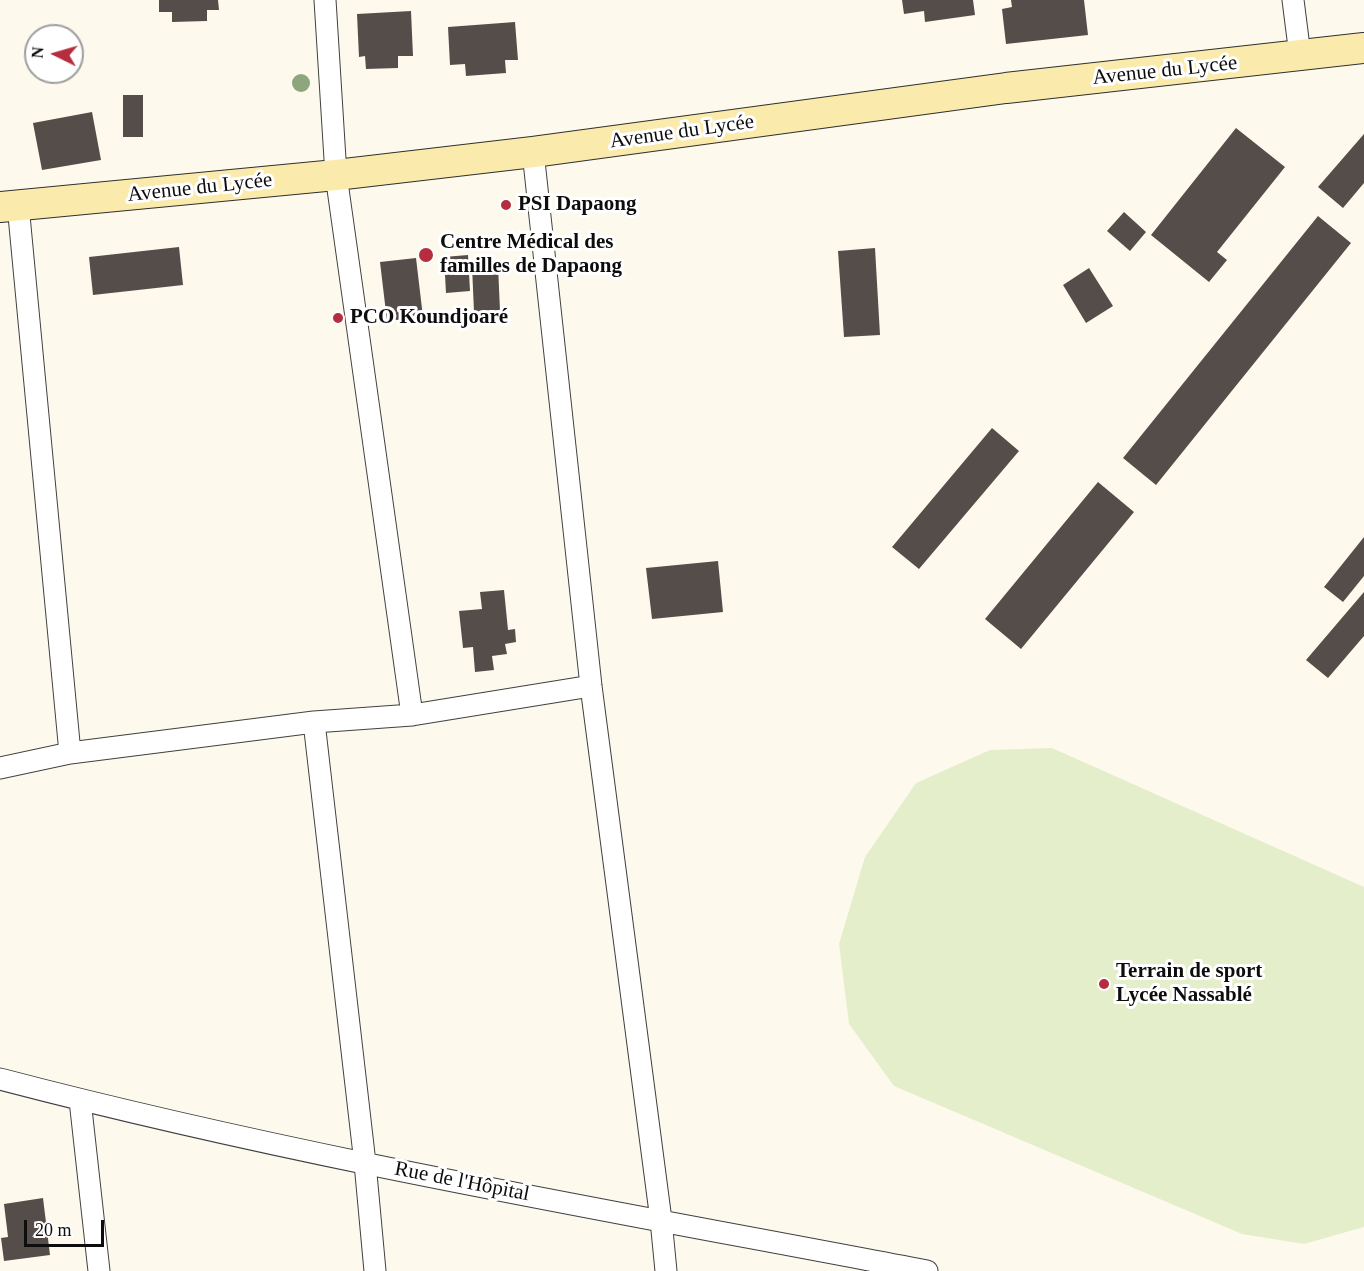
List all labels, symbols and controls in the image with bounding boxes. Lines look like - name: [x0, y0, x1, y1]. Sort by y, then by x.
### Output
- north arrow: [24, 24, 84, 84]
- text: N: [29, 46, 47, 59]
- street label: Avenue du Lycée: [1091, 51, 1239, 91]
- street label: Avenue du Lycée: [608, 109, 756, 155]
- street label: Avenue du Lycée: [126, 168, 274, 208]
- place label: PSI Dapaong: [518, 192, 636, 218]
- marker: PSI Dapaong: [499, 198, 513, 212]
- place label: Centre Médical des familles de Dapaong: [440, 230, 622, 280]
- marker: Centre Médical des familles de Dapaong: [417, 246, 435, 264]
- place label: PCO Koundjoaré: [350, 305, 508, 331]
- marker: PCO Koundjoaré: [331, 311, 345, 325]
- place label: Terrain de sport Lycée Nassablé: [1116, 959, 1262, 1009]
- marker: Terrain de sport Lycée Nassablé: [1097, 977, 1111, 991]
- street label: Rue de l'Hôpital: [392, 1157, 532, 1207]
- scale bar: [27, 1208, 106, 1246]
- text: 20 m: [35, 1220, 72, 1240]

